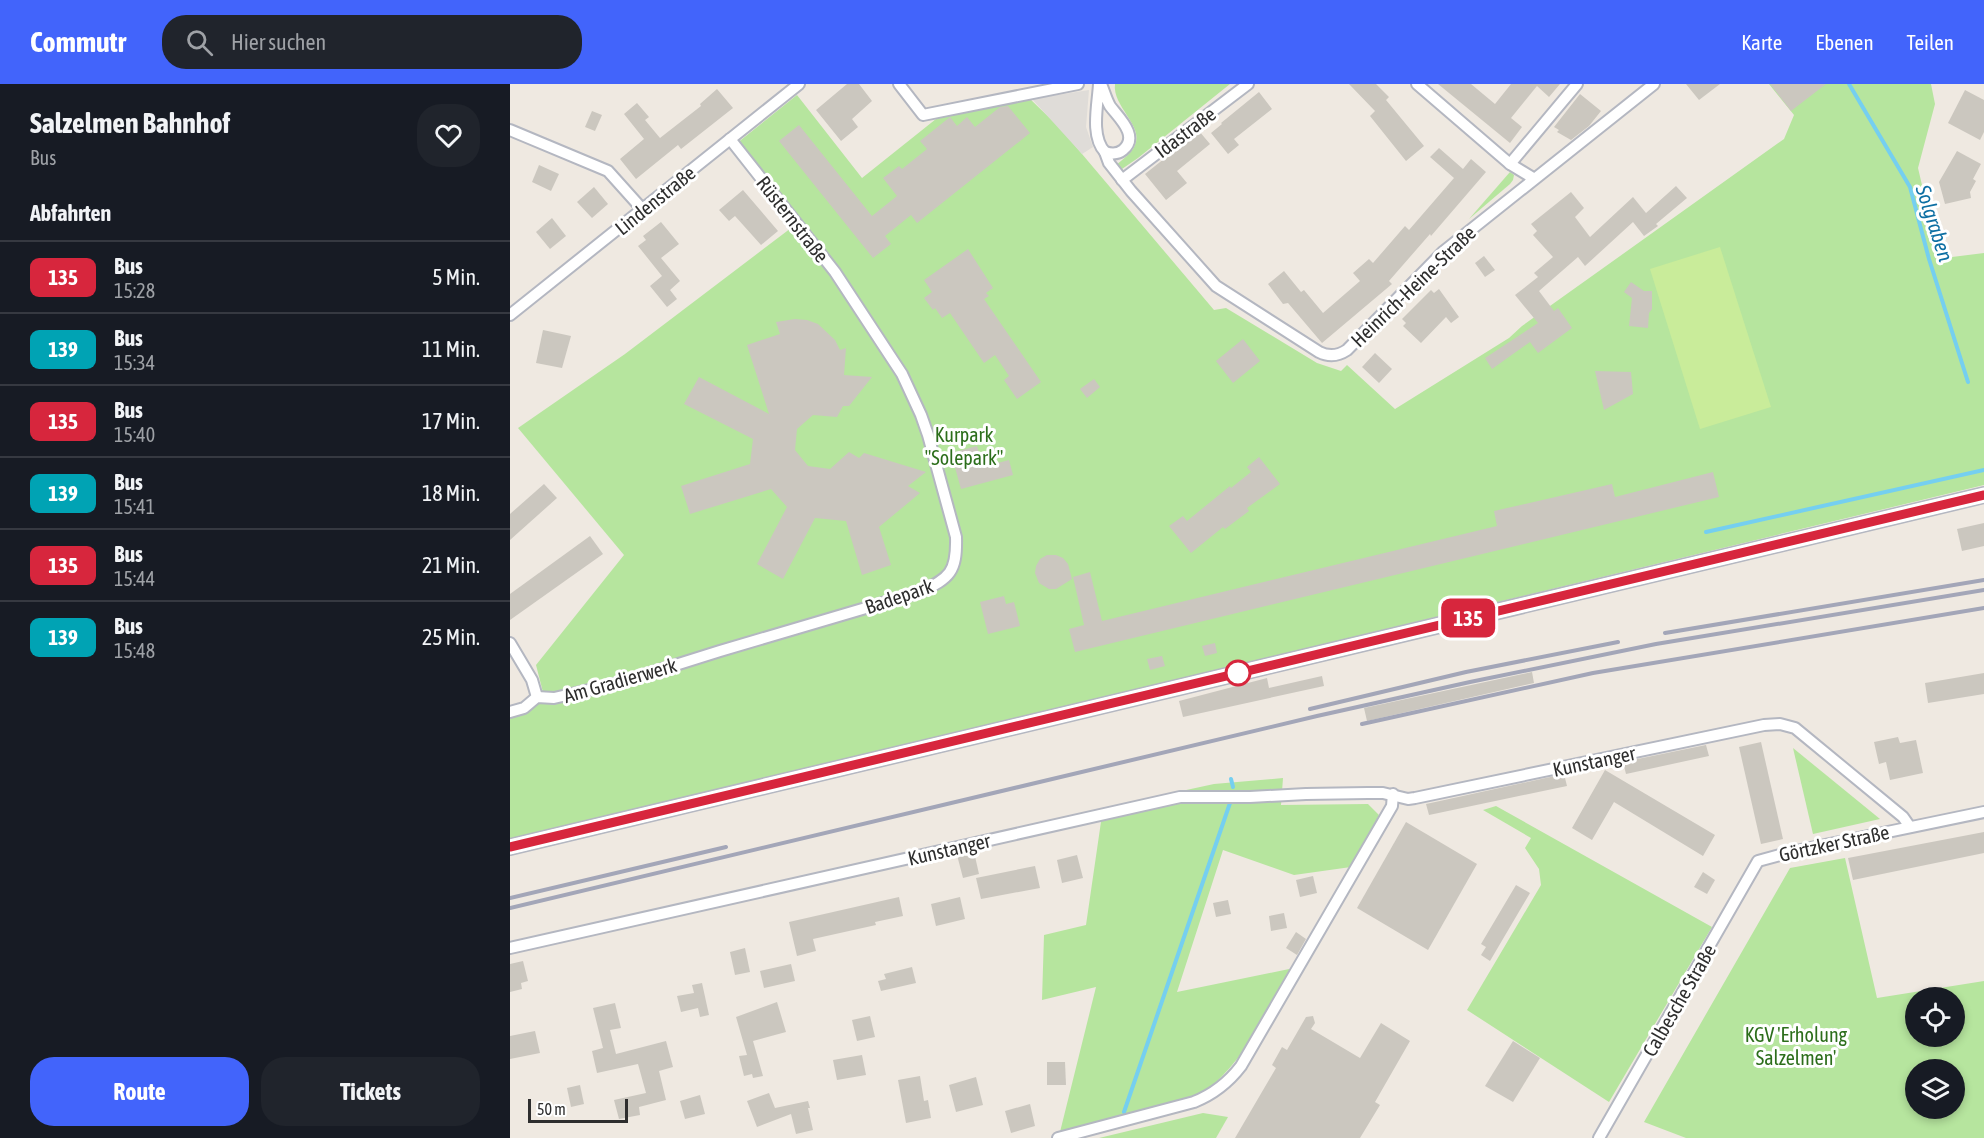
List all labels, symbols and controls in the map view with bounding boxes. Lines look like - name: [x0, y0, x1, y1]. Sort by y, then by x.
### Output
- search box: [162, 15, 582, 69]
- text: Commutr: [30, 26, 126, 58]
- icon: search: [183, 26, 216, 59]
- text: Hier suchen: [231, 29, 326, 55]
- text: Karte: [1741, 30, 1782, 54]
- text: Ebenen: [1815, 30, 1874, 54]
- text: Teilen: [1907, 30, 1954, 54]
- street label: Idastraße: [1150, 102, 1220, 162]
- button: heart: [417, 104, 480, 167]
- text: Salzelmen Bahnhof: [30, 107, 230, 139]
- text: Bus: [30, 146, 56, 169]
- street label: Lindenstraße: [610, 161, 700, 239]
- street label: Rüsternstraße: [752, 171, 834, 267]
- water label: Solgraben: [1911, 181, 1959, 264]
- text: Abfahrten: [30, 200, 111, 226]
- street label: Heinrich-Heine-Straße: [1346, 221, 1480, 351]
- text: Bus: [114, 253, 143, 279]
- text: 5 Min.: [432, 264, 480, 290]
- text: 135: [48, 265, 78, 289]
- text: 15:28: [114, 279, 155, 302]
- text: Bus: [114, 325, 143, 351]
- text: 11 Min.: [422, 336, 480, 362]
- text: 139: [48, 337, 78, 361]
- text: 15:34: [114, 351, 155, 374]
- text: Bus: [114, 397, 143, 423]
- text: 17 Min.: [422, 408, 480, 434]
- text: 135: [48, 409, 78, 433]
- text: 15:40: [114, 423, 155, 446]
- park label: Kurpark "Solepark": [925, 423, 1003, 469]
- text: Bus: [114, 469, 143, 495]
- text: 18 Min.: [422, 480, 480, 506]
- text: 139: [48, 481, 78, 505]
- text: 15:41: [114, 495, 155, 518]
- text: Bus: [114, 541, 143, 567]
- text: 21 Min.: [422, 552, 480, 578]
- text: 135: [48, 553, 78, 577]
- text: 15:44: [114, 567, 155, 590]
- street label: Badepark: [862, 574, 936, 618]
- line badge: 135: [1434, 598, 1502, 638]
- text: 135: [1453, 606, 1483, 630]
- text: Bus: [114, 613, 143, 639]
- text: 25 Min.: [422, 624, 480, 650]
- text: 139: [48, 625, 78, 649]
- text: 15:48: [114, 639, 155, 662]
- street label: Am Gradierwerk: [561, 653, 680, 707]
- unlabelled marker: [1225, 660, 1251, 686]
- street label: Kunstanger: [1551, 741, 1639, 781]
- street label: Görtzker Straße: [1777, 820, 1891, 866]
- street label: Kunstanger: [906, 828, 994, 870]
- street label: Calbesche Straße: [1638, 940, 1720, 1060]
- map controls: [1905, 987, 1965, 1119]
- button: locate: [1905, 987, 1965, 1047]
- park label: KGV 'Erholung Salzelmen': [1745, 1023, 1848, 1069]
- button: Route: [30, 1057, 249, 1126]
- button: Tickets: [261, 1057, 480, 1126]
- button: layers: [1905, 1059, 1965, 1119]
- scale bar: [528, 1096, 628, 1124]
- text: 50 m: [537, 1100, 566, 1118]

